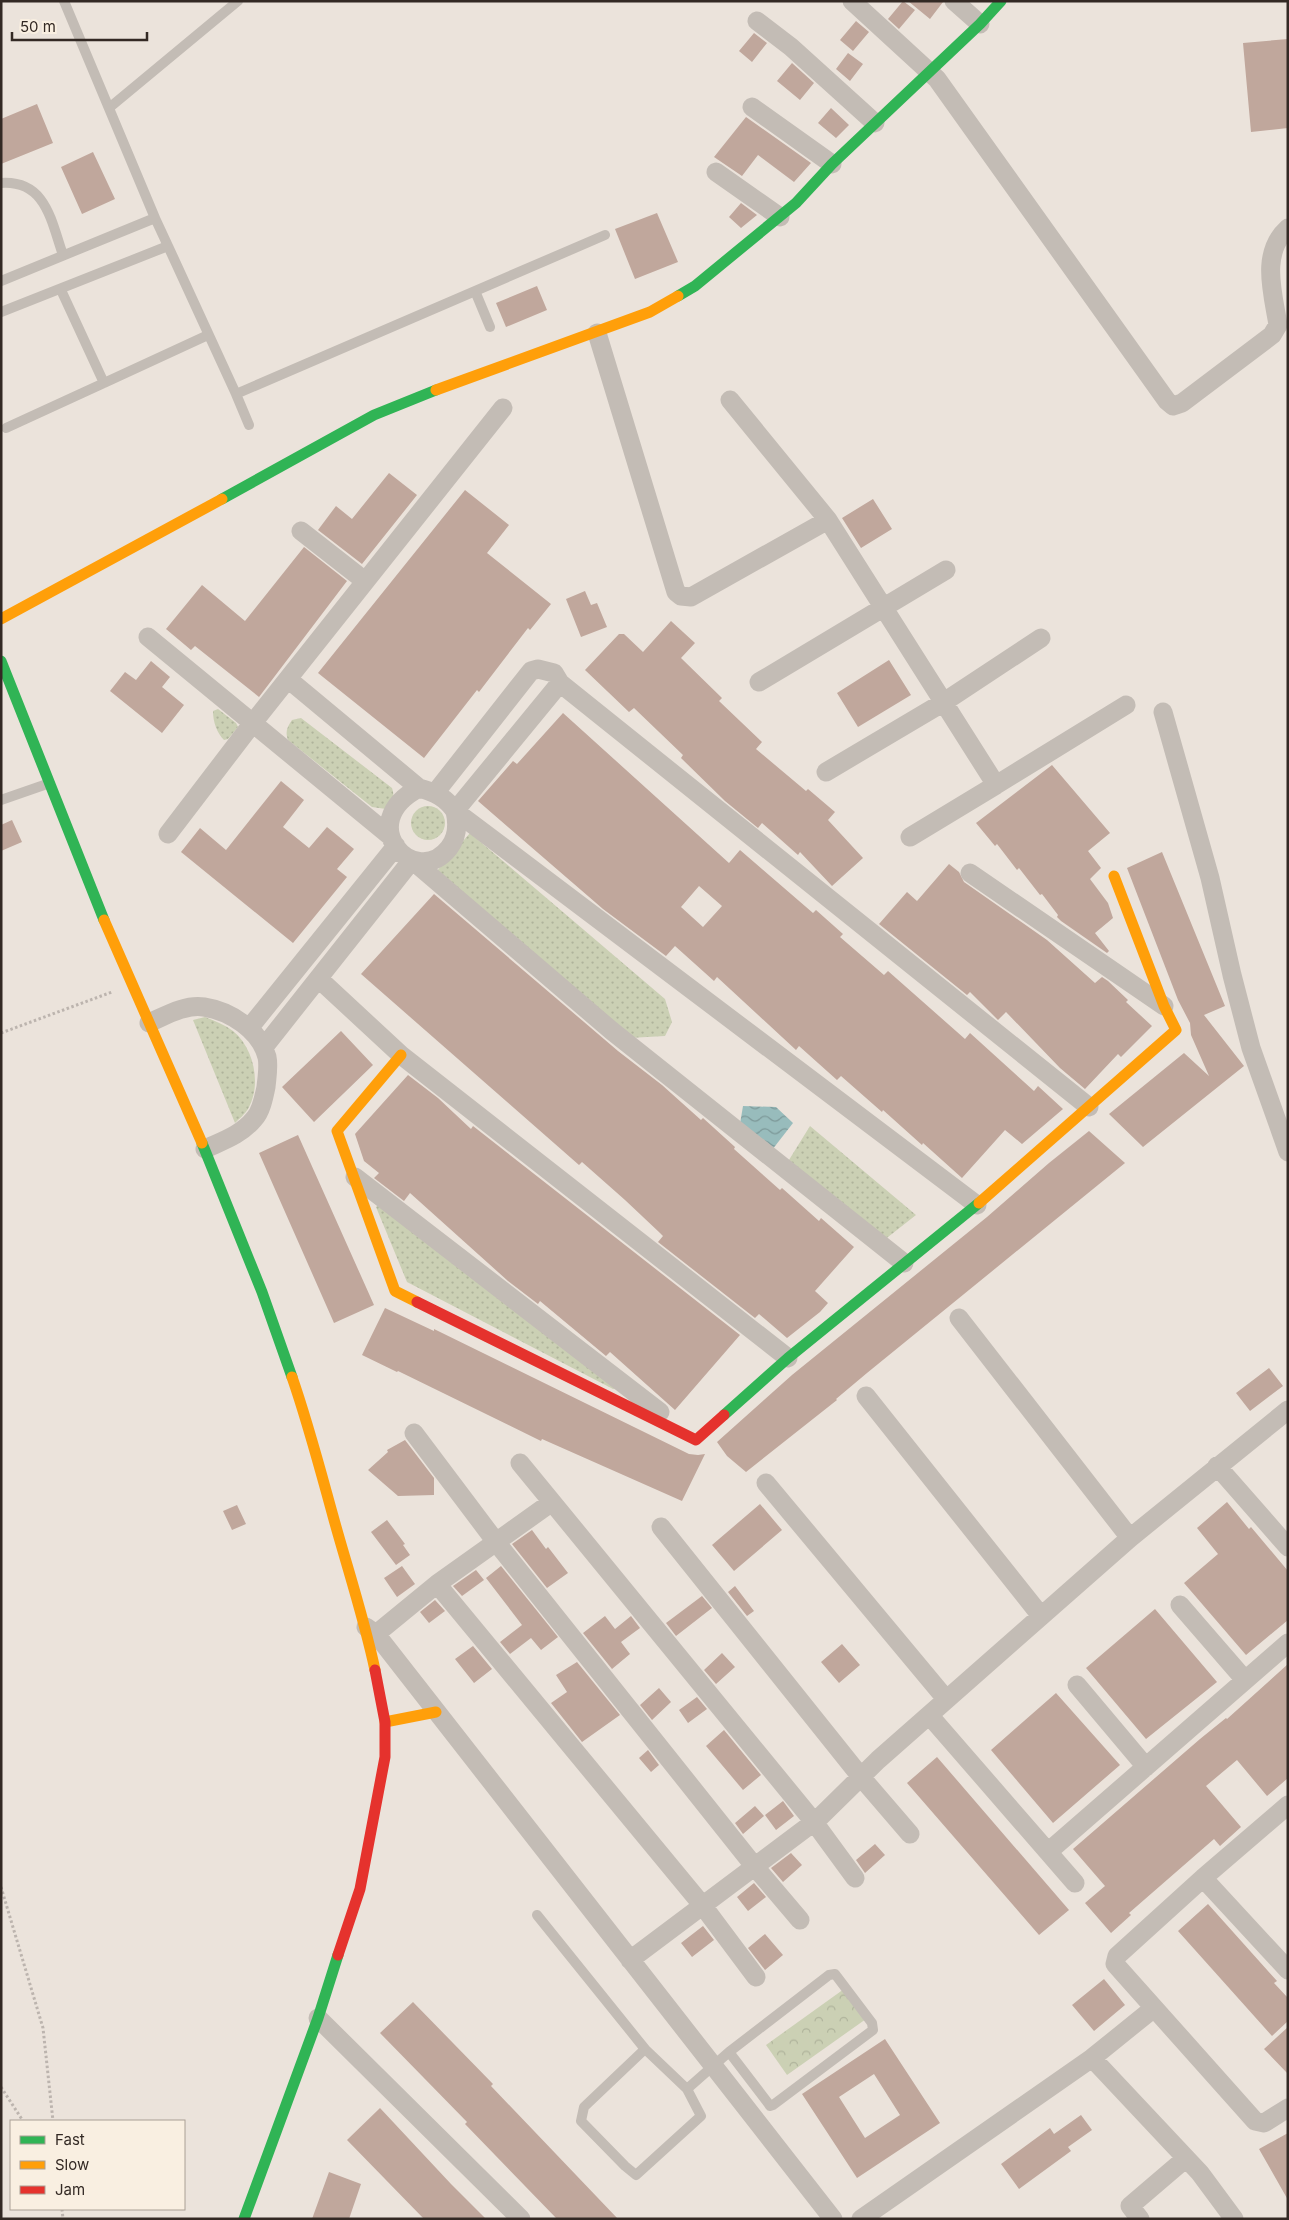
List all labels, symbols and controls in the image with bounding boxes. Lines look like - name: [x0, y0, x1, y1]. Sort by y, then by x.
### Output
- scale bar: [12, 10, 148, 42]
- text: 50 m: [20, 17, 56, 36]
- legend: [10, 2120, 185, 2210]
- text: Fast: [55, 2130, 85, 2149]
- text: Slow: [55, 2155, 89, 2174]
- text: Jam: [55, 2180, 85, 2199]

